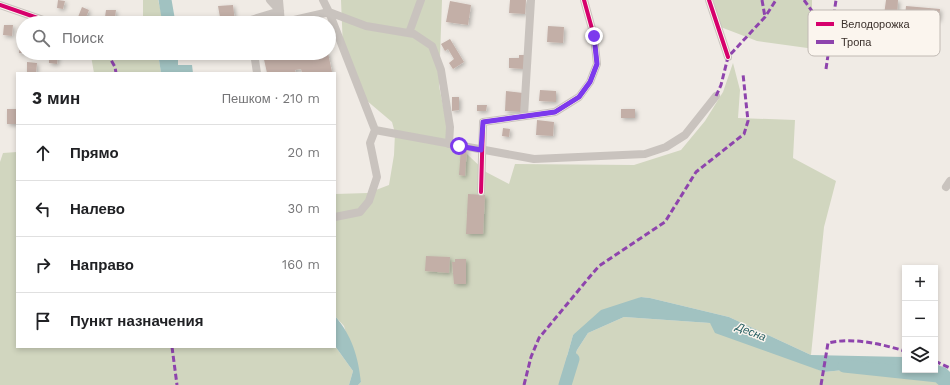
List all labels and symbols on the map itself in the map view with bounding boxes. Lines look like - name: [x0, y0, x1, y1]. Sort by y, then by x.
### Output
- legend: [808, 10, 940, 56]
- text: Велодорожка: [841, 18, 911, 31]
- route end: [585, 27, 603, 45]
- text: Тропа: [841, 36, 872, 49]
- route start: [450, 137, 468, 155]
- water label: Десна: [732, 319, 768, 344]

